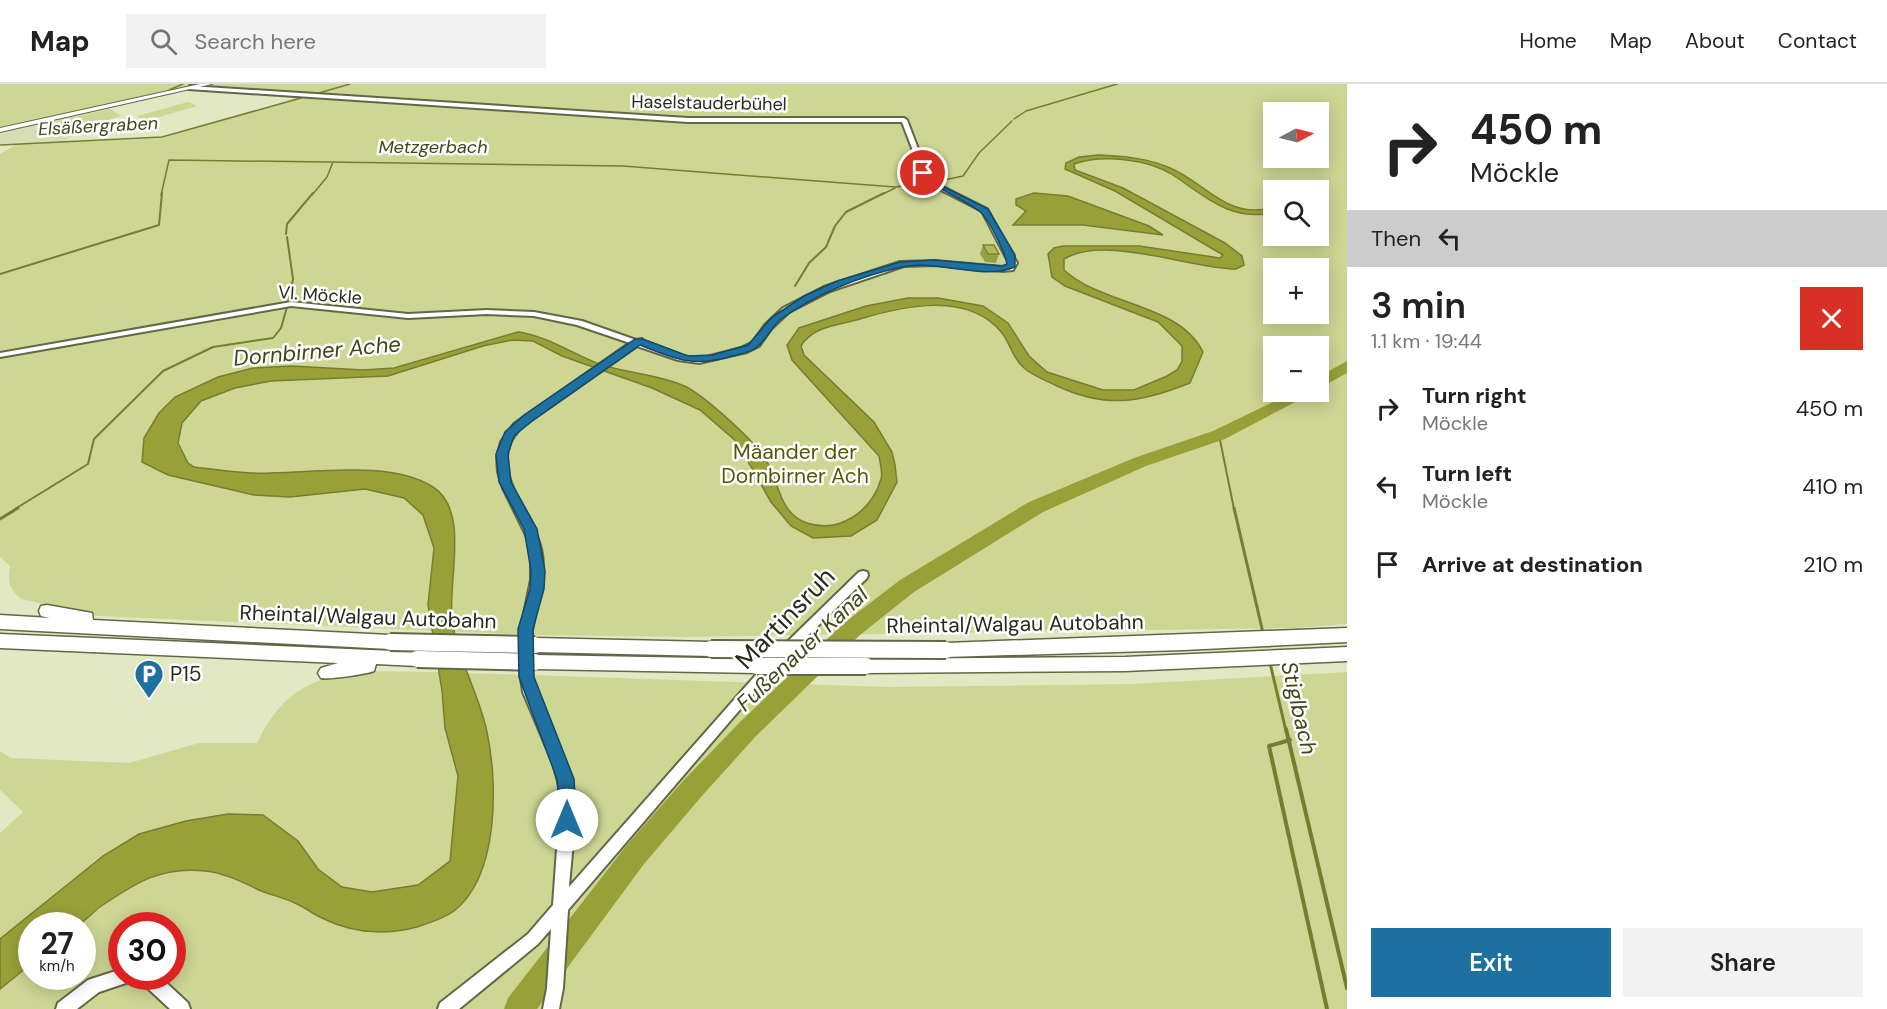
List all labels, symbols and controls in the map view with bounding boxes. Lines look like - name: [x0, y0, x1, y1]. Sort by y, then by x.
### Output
- search box: [126, 14, 546, 68]
- text: Map: [30, 23, 90, 60]
- icon: search: [147, 25, 180, 58]
- text: Search here: [195, 27, 316, 56]
- text: Home: [1519, 27, 1577, 55]
- text: Map: [1610, 27, 1652, 55]
- text: About: [1685, 27, 1745, 55]
- text: Contact: [1778, 27, 1857, 55]
- street label: Haselstauderbühel: [631, 90, 787, 116]
- north arrow: [1263, 102, 1329, 168]
- map controls: [1263, 102, 1329, 402]
- text: 450 m: [1470, 102, 1602, 157]
- icon: right: [1371, 108, 1449, 186]
- water label: Elsäßergraben: [37, 111, 159, 141]
- water label: Metzgerbach: [378, 135, 488, 159]
- pin: [897, 147, 948, 198]
- text: Möckle: [1470, 155, 1559, 190]
- icon: arrive: [906, 156, 939, 189]
- button: search: [1263, 180, 1329, 246]
- icon: left: [1433, 222, 1466, 255]
- text: Then: [1371, 224, 1421, 253]
- button: +: [1263, 258, 1329, 324]
- street label: VI. Möckle: [277, 280, 363, 310]
- text: 3 min: [1371, 282, 1466, 329]
- button: close: [1800, 287, 1863, 350]
- text: 1.1 km · 19:44: [1371, 328, 1482, 354]
- water label: Dornbirner Ache: [232, 329, 402, 373]
- button: −: [1263, 336, 1329, 402]
- text: Turn right: [1422, 381, 1527, 410]
- icon: right: [1371, 392, 1404, 425]
- text: 450 m: [1796, 394, 1863, 423]
- text: Möckle: [1422, 410, 1488, 436]
- park label: Mäander der Dornbirner Ach: [721, 438, 869, 490]
- text: Turn left: [1422, 459, 1512, 488]
- icon: left: [1371, 470, 1404, 503]
- text: 410 m: [1802, 472, 1863, 501]
- text: Möckle: [1422, 488, 1488, 514]
- icon: arrive: [1371, 548, 1404, 581]
- text: Arrive at destination: [1422, 550, 1643, 579]
- text: 210 m: [1803, 550, 1863, 579]
- street label: Martinsruh: [728, 560, 842, 676]
- water label: Fußenauer Kanal: [730, 580, 875, 718]
- street label: Rheintal/Walgau Autobahn: [239, 599, 497, 635]
- street label: Rheintal/Walgau Autobahn: [886, 608, 1144, 640]
- parking icon: P15: [133, 658, 165, 700]
- water label: Stiglbach: [1274, 659, 1324, 757]
- place label: P15: [170, 660, 202, 688]
- position arrow: [535, 788, 599, 852]
- speed limit sign: 30: [108, 912, 186, 990]
- text: 27: [40, 924, 74, 963]
- button: Exit: [1371, 928, 1611, 997]
- button: Share: [1623, 928, 1863, 997]
- text: km/h: [39, 956, 75, 976]

